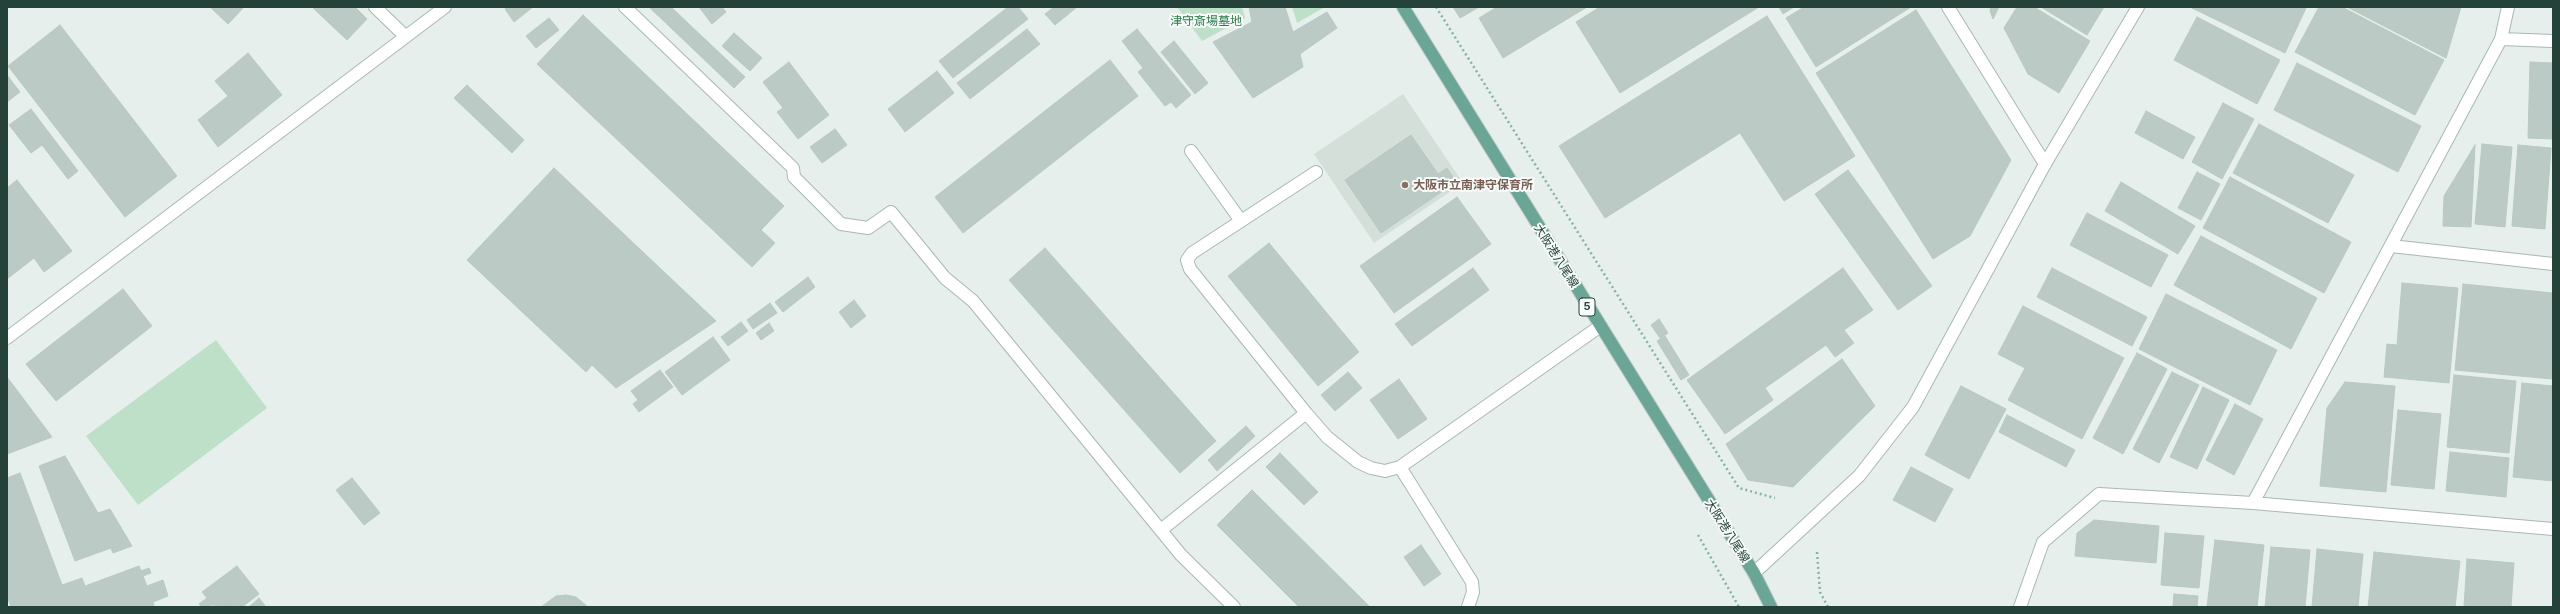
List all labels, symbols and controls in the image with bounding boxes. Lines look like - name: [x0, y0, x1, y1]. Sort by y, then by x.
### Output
- park label: 津守斎場墓地: [1170, 14, 1242, 28]
- place label: 大阪市立南津守保育所: [1413, 178, 1533, 192]
- marker: 大阪市立南津守保育所: [1400, 180, 1410, 190]
- street label: 大阪港八尾線: [1531, 222, 1581, 290]
- road number: 5: [1579, 298, 1595, 316]
- street label: 大阪港八尾線: [1702, 497, 1752, 565]

